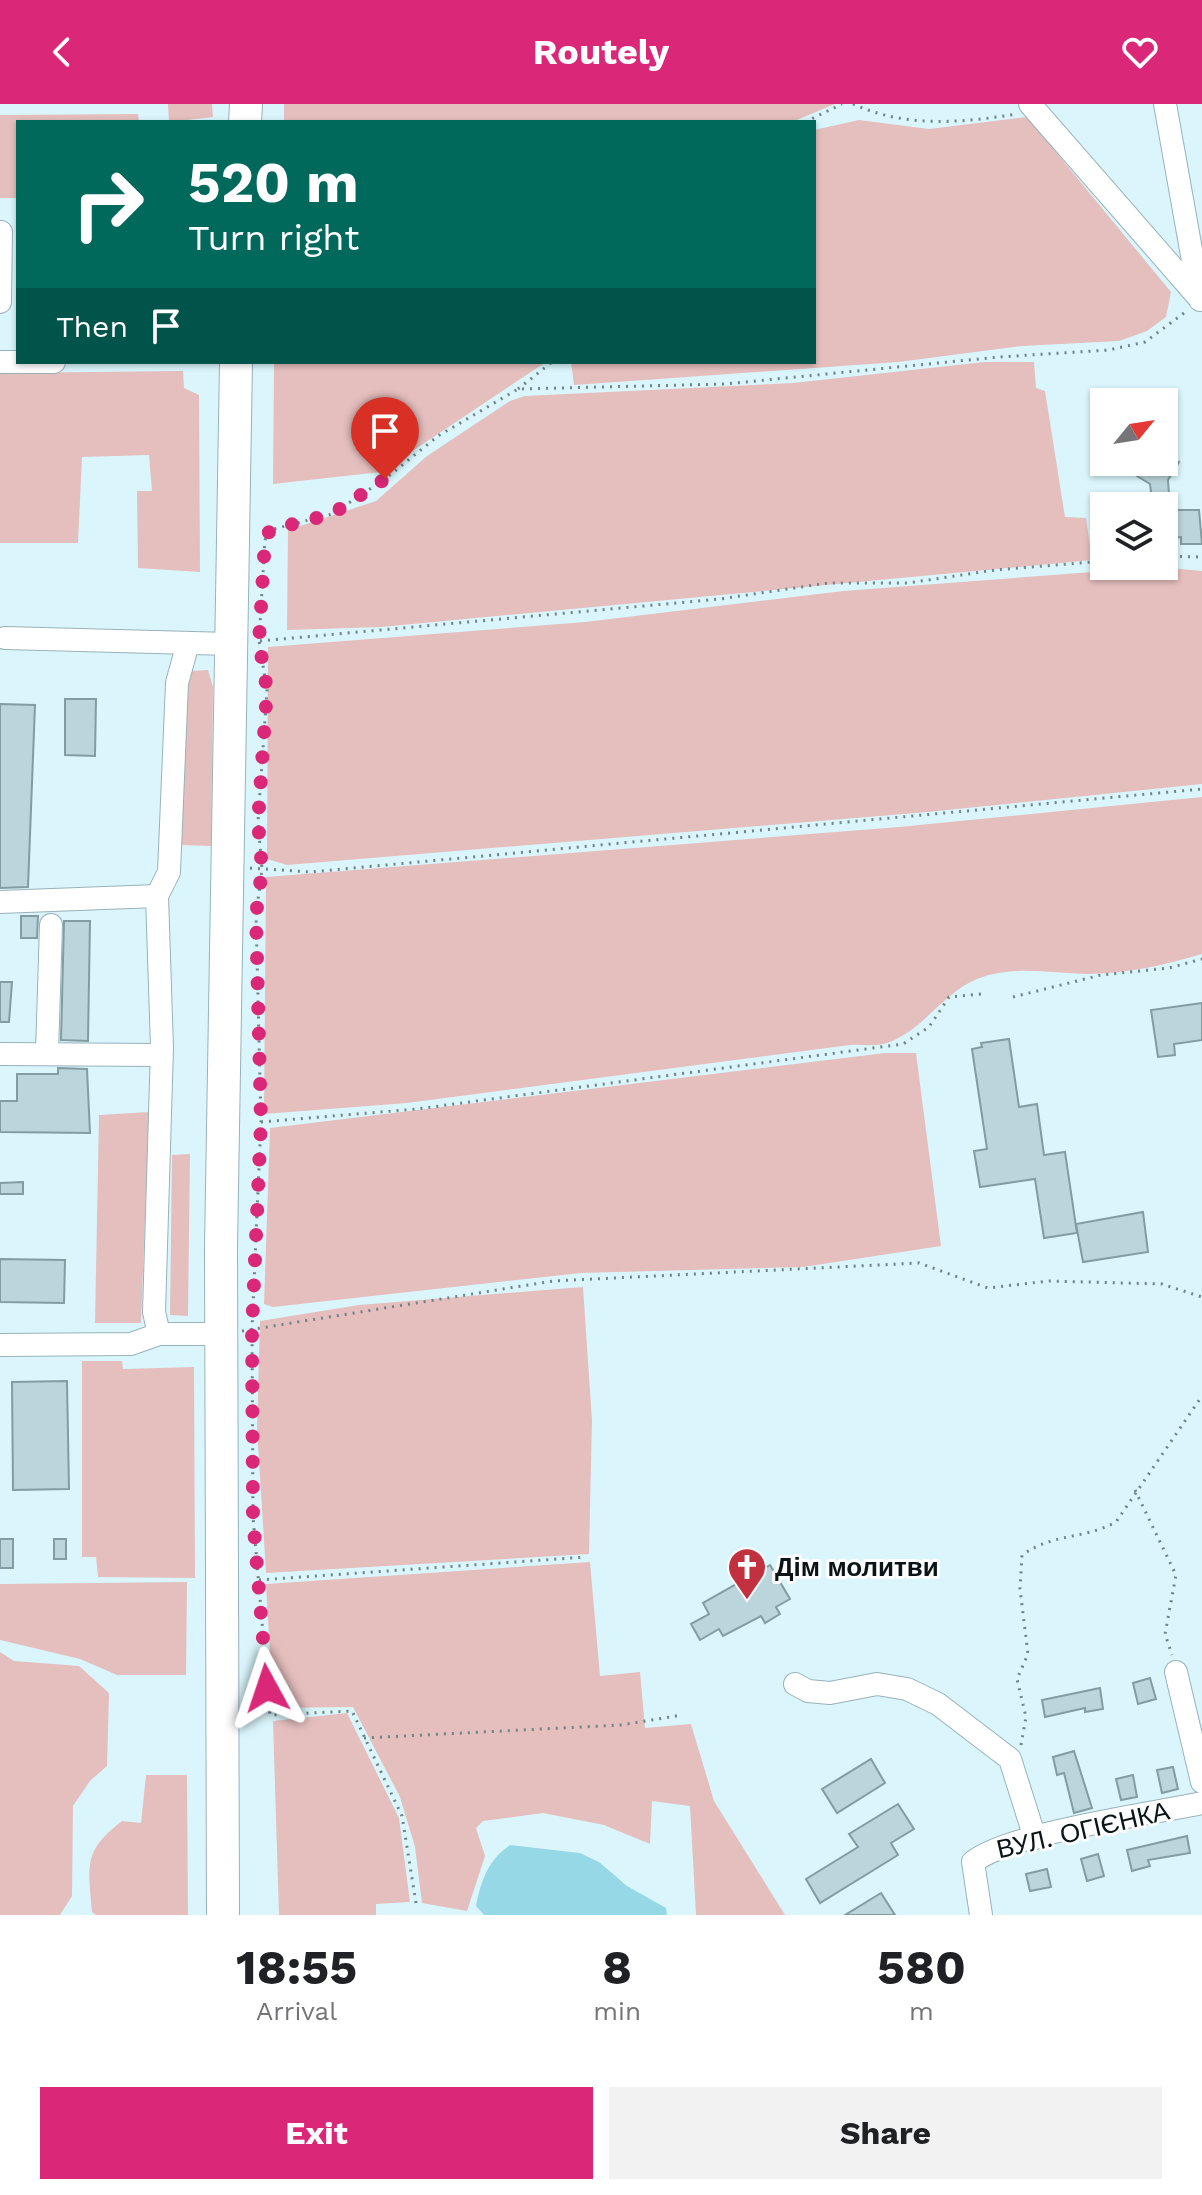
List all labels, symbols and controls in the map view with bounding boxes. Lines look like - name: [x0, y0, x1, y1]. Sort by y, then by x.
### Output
- icon: back: [40, 30, 84, 74]
- icon: heart: [1118, 30, 1162, 74]
- text: Routely: [533, 31, 669, 73]
- text: 520 m: [188, 150, 359, 216]
- icon: right: [56, 152, 160, 256]
- text: Turn right: [188, 217, 359, 259]
- icon: arrive: [144, 304, 188, 348]
- text: Then: [56, 309, 128, 344]
- north arrow: [1090, 388, 1178, 476]
- map controls: [1090, 388, 1178, 580]
- pin: [351, 397, 419, 479]
- icon: arrive: [363, 409, 407, 453]
- button: layers: [1090, 492, 1178, 580]
- church icon: Дім молитви: [726, 1546, 768, 1601]
- place label: Дім молитви: [775, 1552, 939, 1582]
- position arrow: [225, 1646, 309, 1730]
- street label: ВУЛ. ОГІЄНКА: [994, 1795, 1173, 1864]
- text: 18:55: [236, 1939, 357, 1996]
- text: 8: [602, 1939, 632, 1996]
- text: 580: [877, 1939, 966, 1996]
- text: Arrival: [256, 1996, 337, 2026]
- text: min: [593, 1996, 641, 2026]
- text: m: [909, 1996, 934, 2026]
- button: Exit: [40, 2087, 593, 2179]
- button: Share: [609, 2087, 1162, 2179]

